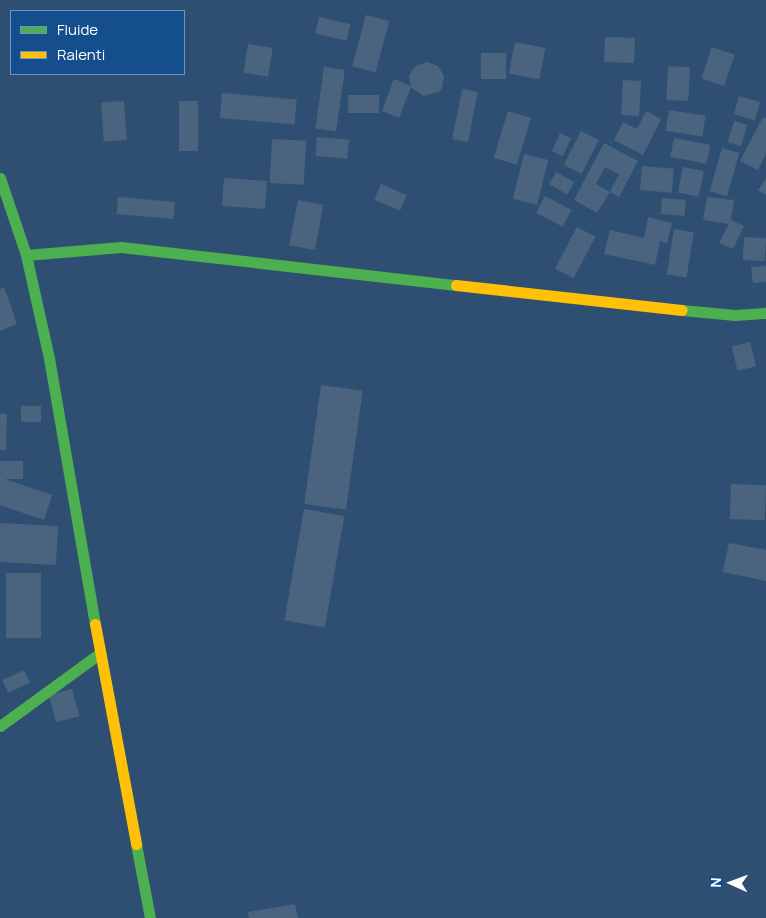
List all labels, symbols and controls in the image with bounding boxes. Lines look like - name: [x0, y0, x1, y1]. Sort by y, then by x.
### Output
- legend: [10, 10, 185, 75]
- text: Fluide: [57, 19, 98, 40]
- text: Ralenti: [57, 44, 105, 65]
- north arrow: [706, 858, 756, 908]
- text: N: [706, 877, 725, 888]

